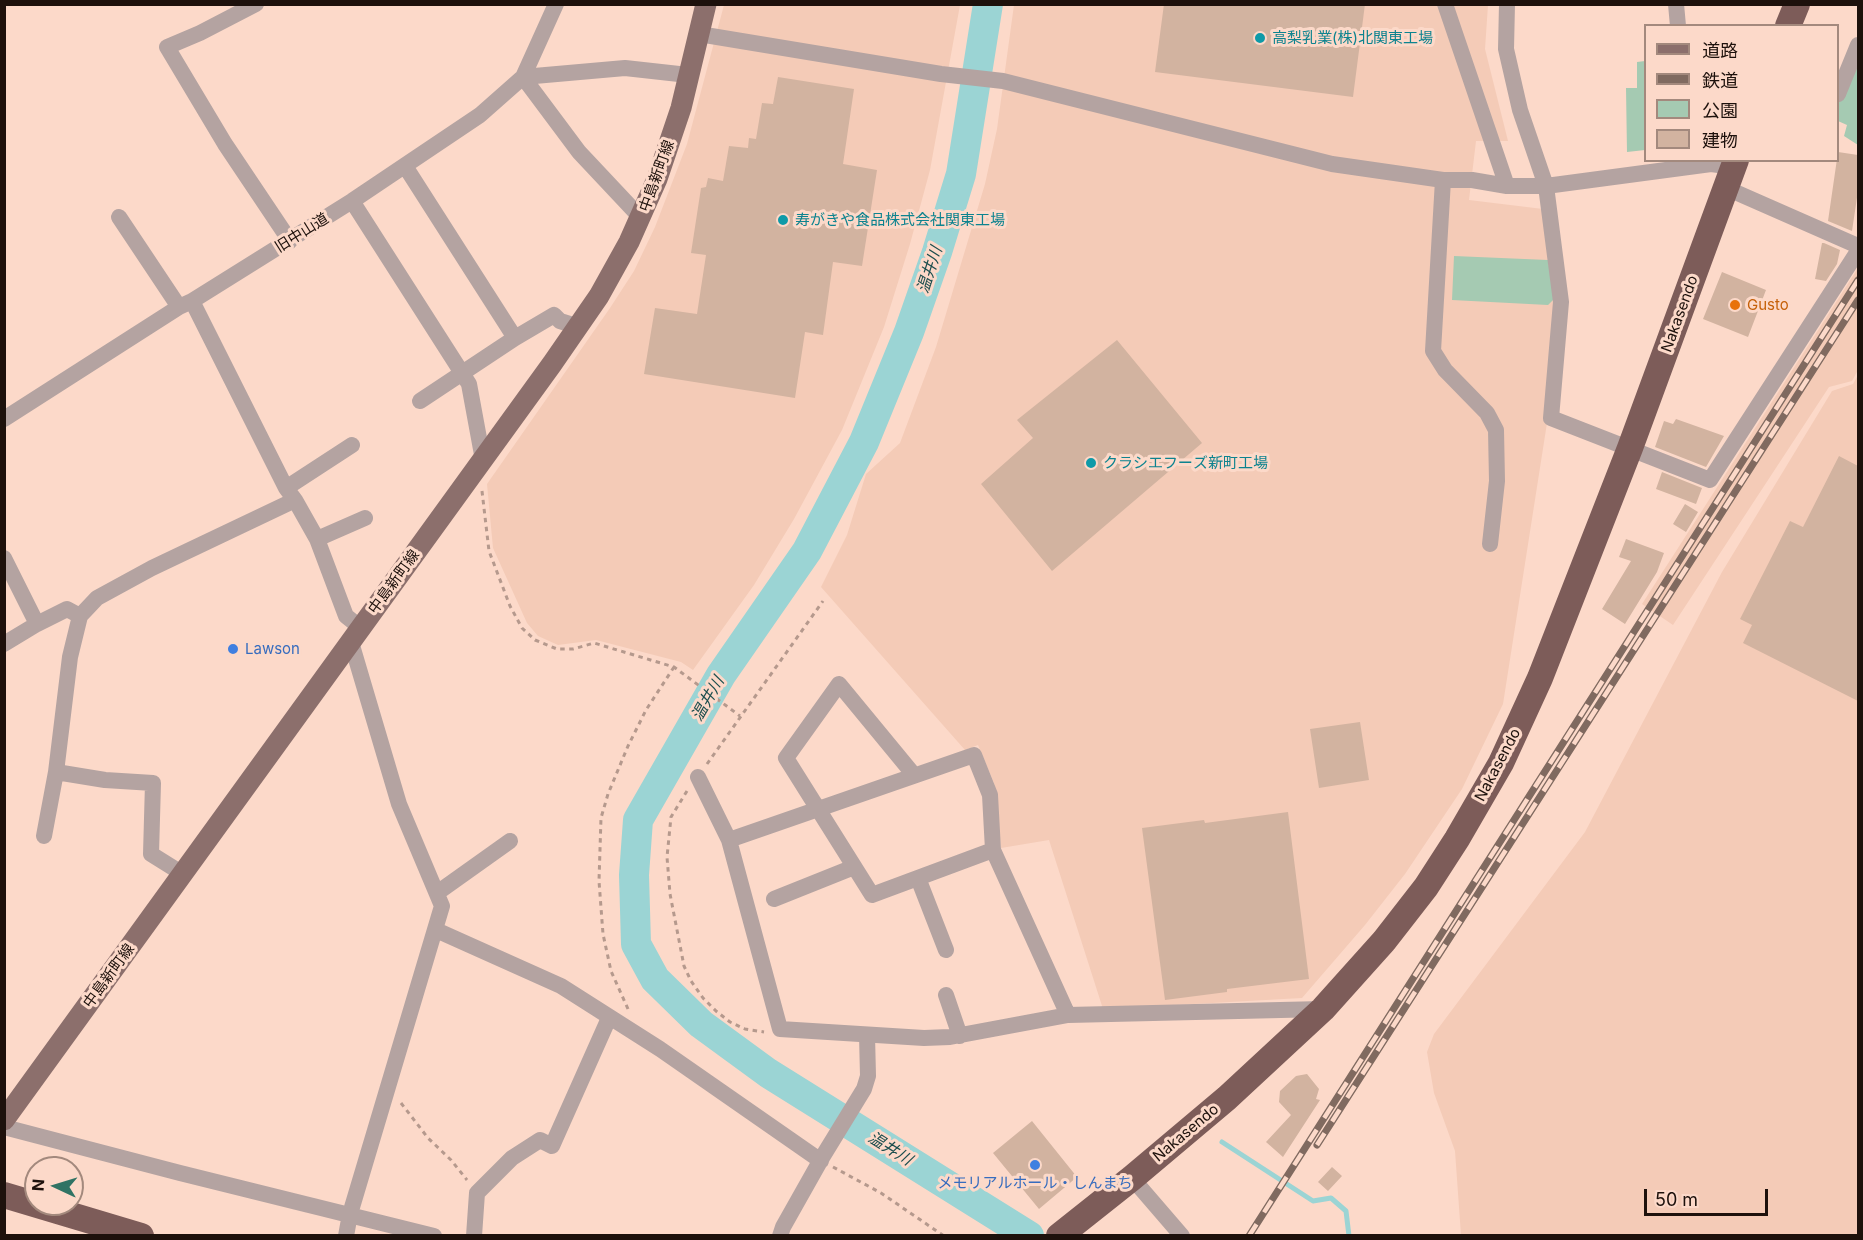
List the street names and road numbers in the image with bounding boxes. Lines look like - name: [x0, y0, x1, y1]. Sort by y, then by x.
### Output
- street label: 中島新町線: [636, 138, 678, 214]
- street label: 旧中山道: [272, 209, 332, 257]
- street label: Nakasendo: [1658, 273, 1702, 355]
- street label: 中島新町線: [365, 546, 423, 618]
- street label: Nakasendo: [1471, 725, 1525, 805]
- street label: 中島新町線: [80, 940, 138, 1012]
- street label: Nakasendo: [1150, 1100, 1222, 1166]

